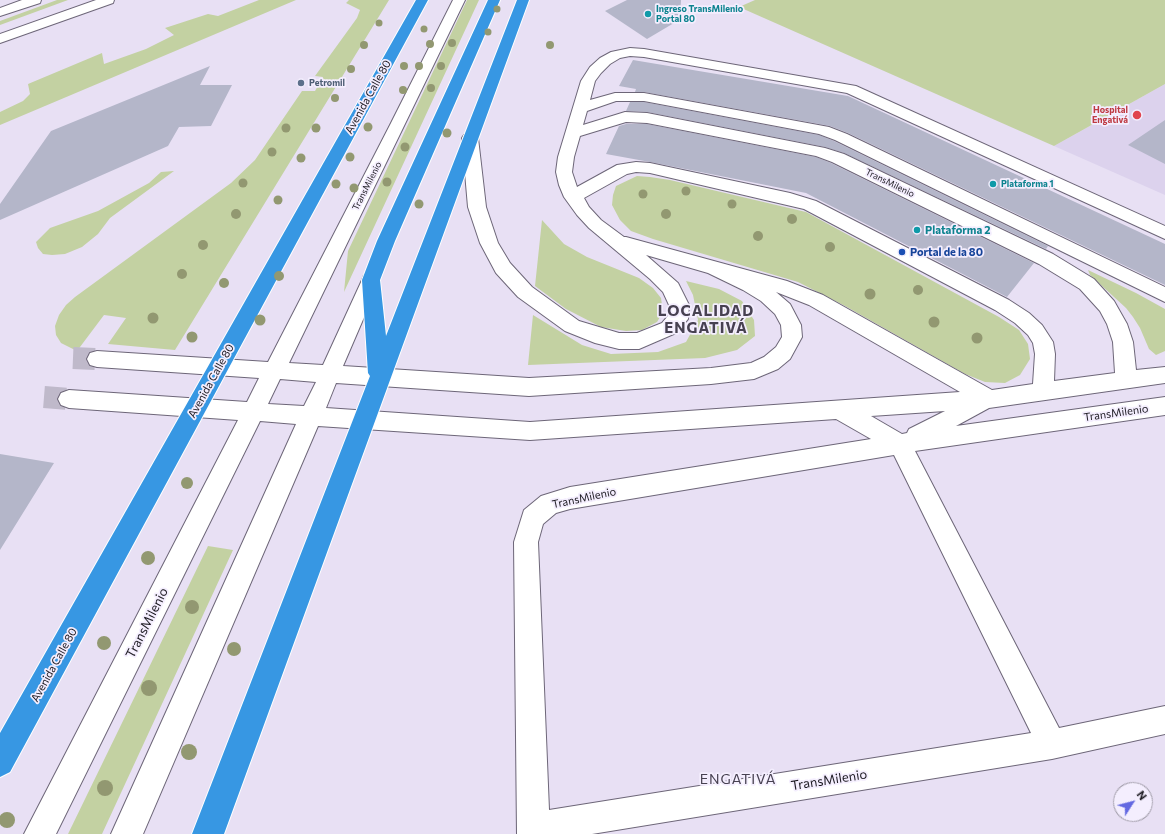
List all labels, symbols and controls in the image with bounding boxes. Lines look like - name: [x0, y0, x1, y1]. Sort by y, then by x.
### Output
- place label: Ingreso TransMilenio Portal 80: [656, 4, 743, 25]
- marker: Ingreso TransMilenio Portal 80: [643, 9, 653, 19]
- street label: Avenida Calle 80: [342, 58, 394, 136]
- marker: Petromil: [296, 78, 306, 88]
- place label: Petromil: [309, 78, 345, 88]
- place label: Hospital Engativá: [1092, 105, 1128, 126]
- marker: Hospital Engativá: [1131, 109, 1143, 121]
- street label: TransMilenio: [350, 160, 384, 212]
- street label: TransMilenio: [864, 166, 916, 200]
- marker: Plataforma 1: [988, 179, 998, 189]
- place label: Plataforma 1: [1001, 179, 1054, 189]
- place label: Plataforma 2: [925, 223, 991, 237]
- marker: Plataforma 2: [912, 225, 922, 235]
- place label: Portal de la 80: [910, 245, 983, 259]
- marker: Portal de la 80: [897, 247, 907, 257]
- district label: LOCALIDAD ENGATIVÁ: [658, 302, 754, 337]
- street label: Avenida Calle 80: [185, 342, 237, 420]
- street label: TransMilenio: [1083, 402, 1149, 424]
- street label: TransMilenio: [551, 485, 617, 511]
- street label: TransMilenio: [123, 585, 171, 661]
- street label: Avenida Calle 80: [28, 626, 80, 704]
- street label: TransMilenio: [790, 766, 868, 794]
- district label: ENGATIVÁ: [700, 771, 776, 787]
- north arrow: [1113, 782, 1153, 822]
- text: N: [1135, 788, 1150, 802]

